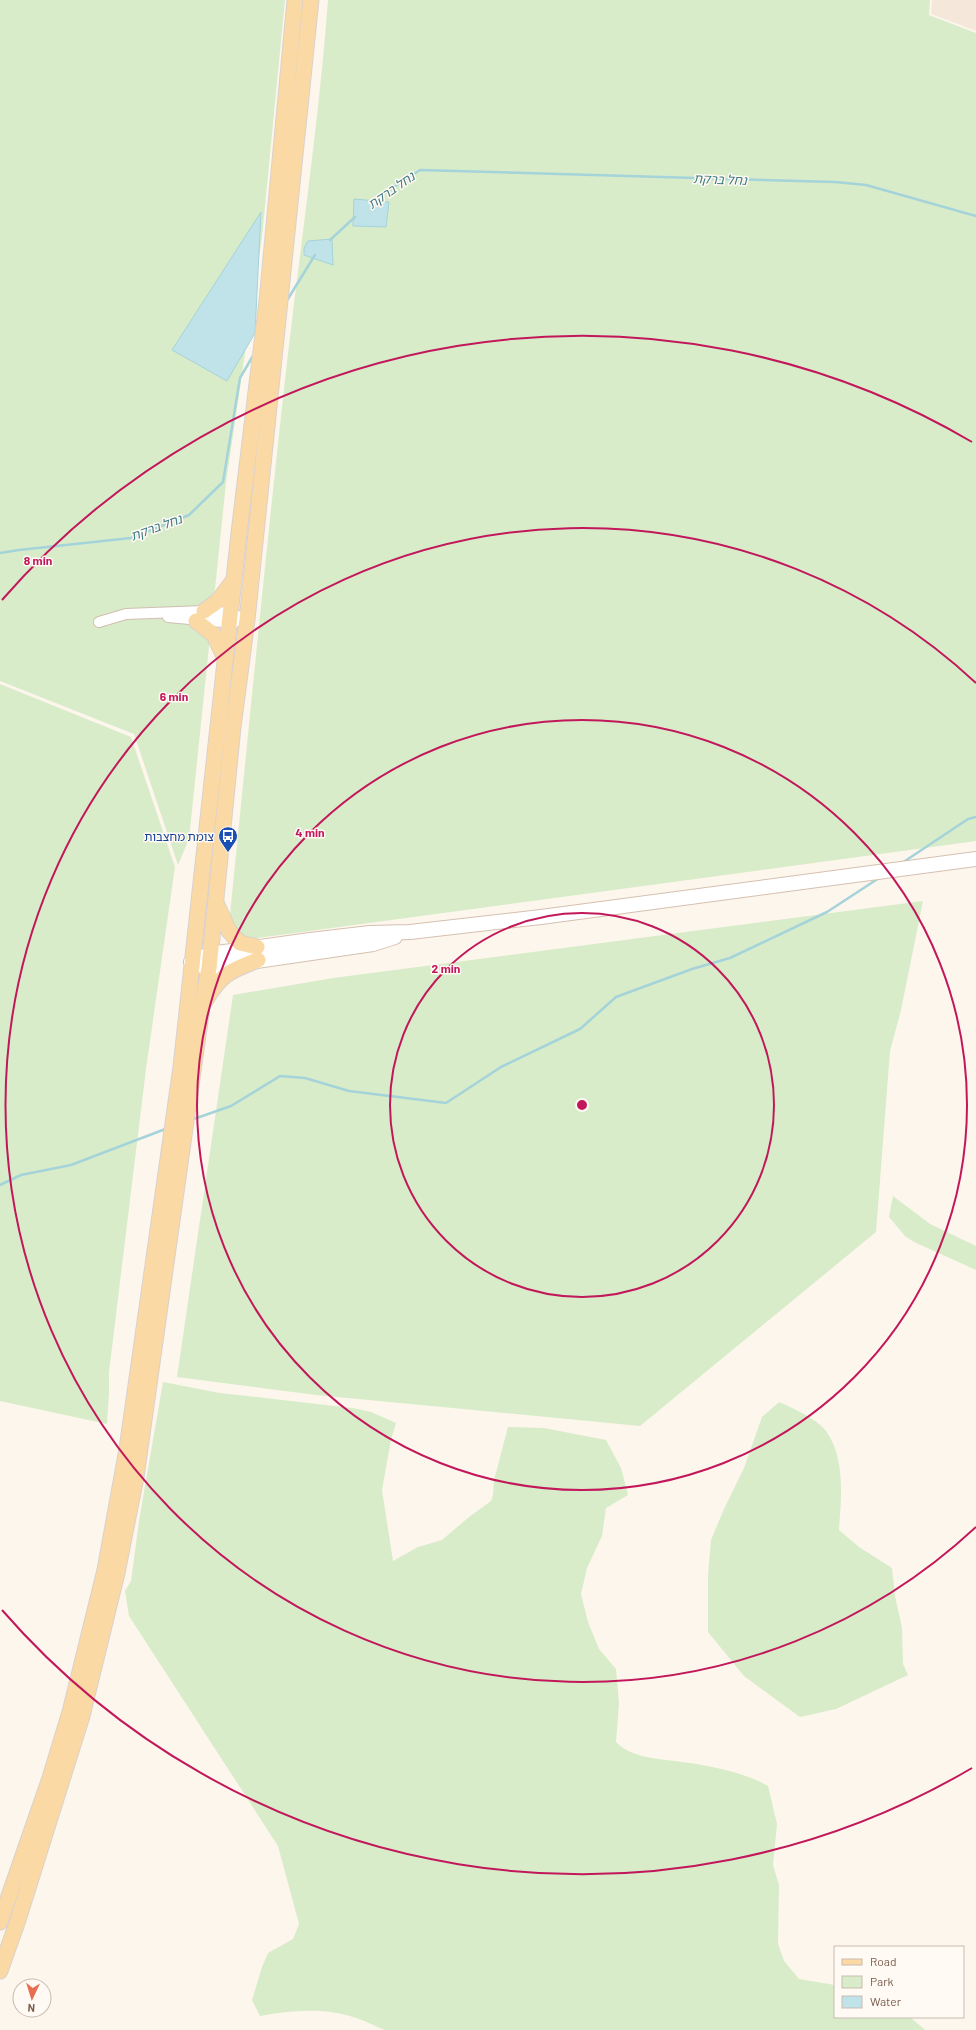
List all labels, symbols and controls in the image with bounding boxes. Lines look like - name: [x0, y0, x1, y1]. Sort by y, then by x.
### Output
- water label: נחל ברקת: [364, 167, 419, 212]
- water label: נחל ברקת: [693, 170, 748, 188]
- water label: נחל ברקת: [128, 510, 185, 544]
- text: 8 min: [24, 553, 52, 567]
- text: 6 min: [160, 689, 188, 703]
- bus stop icon: צומת מחצבות: [217, 825, 239, 853]
- text: 4 min: [295, 825, 325, 839]
- place label: צומת מחצבות: [144, 829, 214, 843]
- text: 2 min: [432, 961, 460, 975]
- centre of rings: [575, 1098, 589, 1112]
- legend: [834, 1946, 964, 2018]
- text: Road: [870, 1954, 897, 1968]
- text: Park: [870, 1974, 894, 1988]
- north arrow: [12, 1978, 52, 2018]
- text: Water: [870, 1994, 902, 2008]
- text: N: [27, 2002, 35, 2015]

